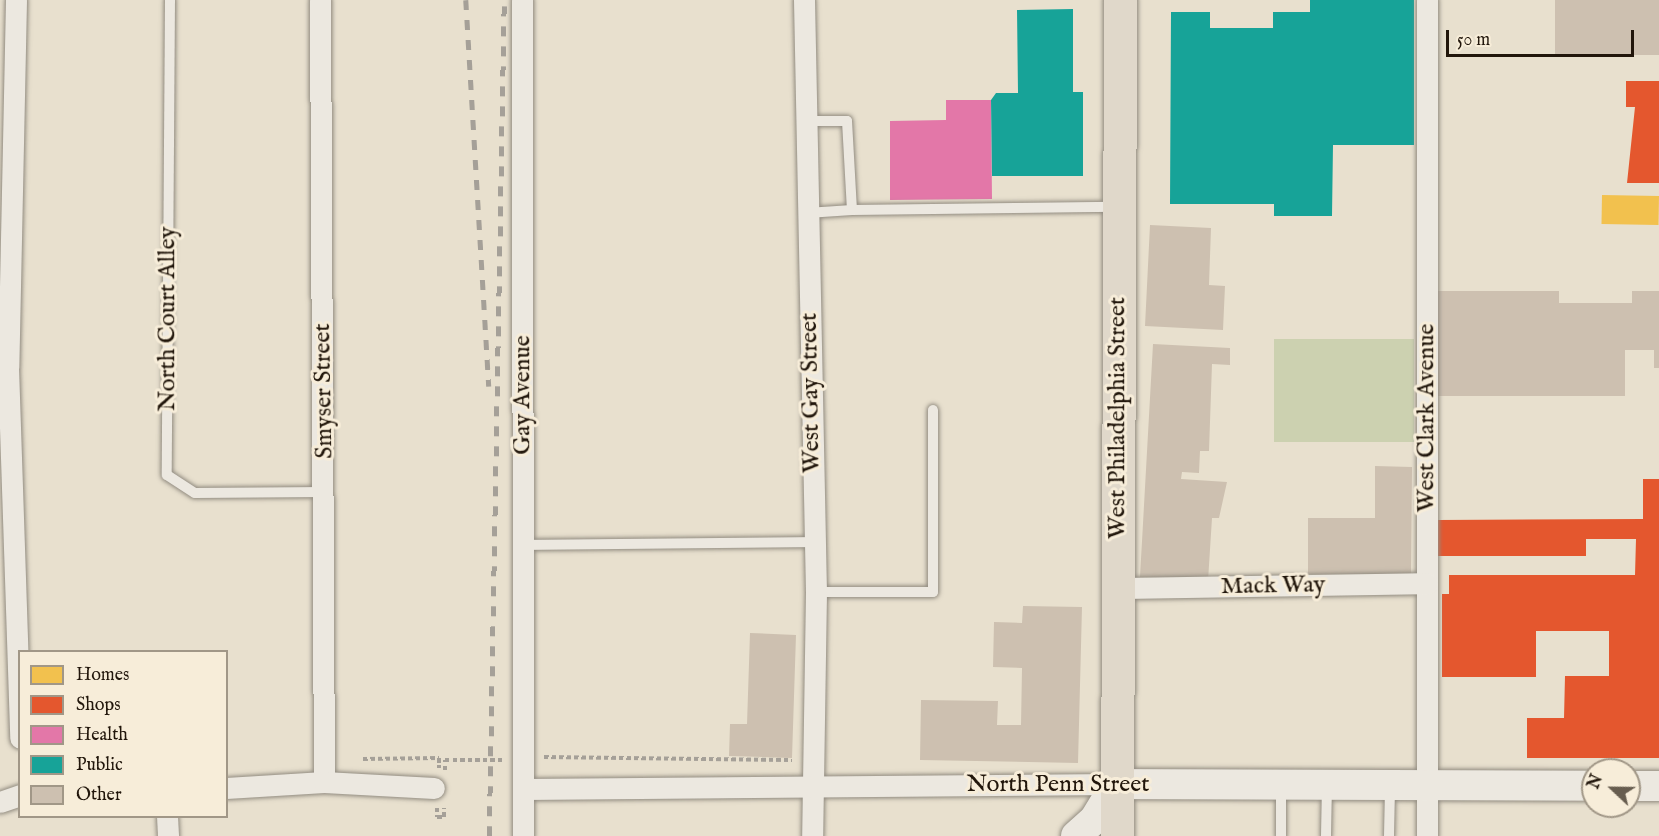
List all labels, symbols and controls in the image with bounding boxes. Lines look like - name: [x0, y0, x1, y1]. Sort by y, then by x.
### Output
- scale bar: [1449, 18, 1636, 56]
- text: 50 m: [1457, 29, 1490, 52]
- street label: North Court Alley: [154, 227, 182, 411]
- street label: West Philadelphia Street: [1104, 297, 1132, 539]
- street label: West Gay Street: [795, 313, 827, 473]
- street label: Smyser Street: [308, 323, 340, 459]
- street label: West Clark Avenue: [1413, 324, 1441, 512]
- street label: Gay Avenue: [509, 335, 537, 455]
- street label: Mack Way: [1220, 571, 1326, 601]
- legend: [18, 650, 228, 818]
- text: Homes: [76, 664, 129, 687]
- text: Shops: [76, 694, 121, 717]
- text: Health: [76, 724, 128, 747]
- text: Public: [76, 754, 123, 777]
- north arrow: [1581, 758, 1641, 818]
- street label: North Penn Street: [966, 771, 1150, 799]
- text: N: [1584, 772, 1608, 792]
- text: Other: [76, 784, 122, 807]

